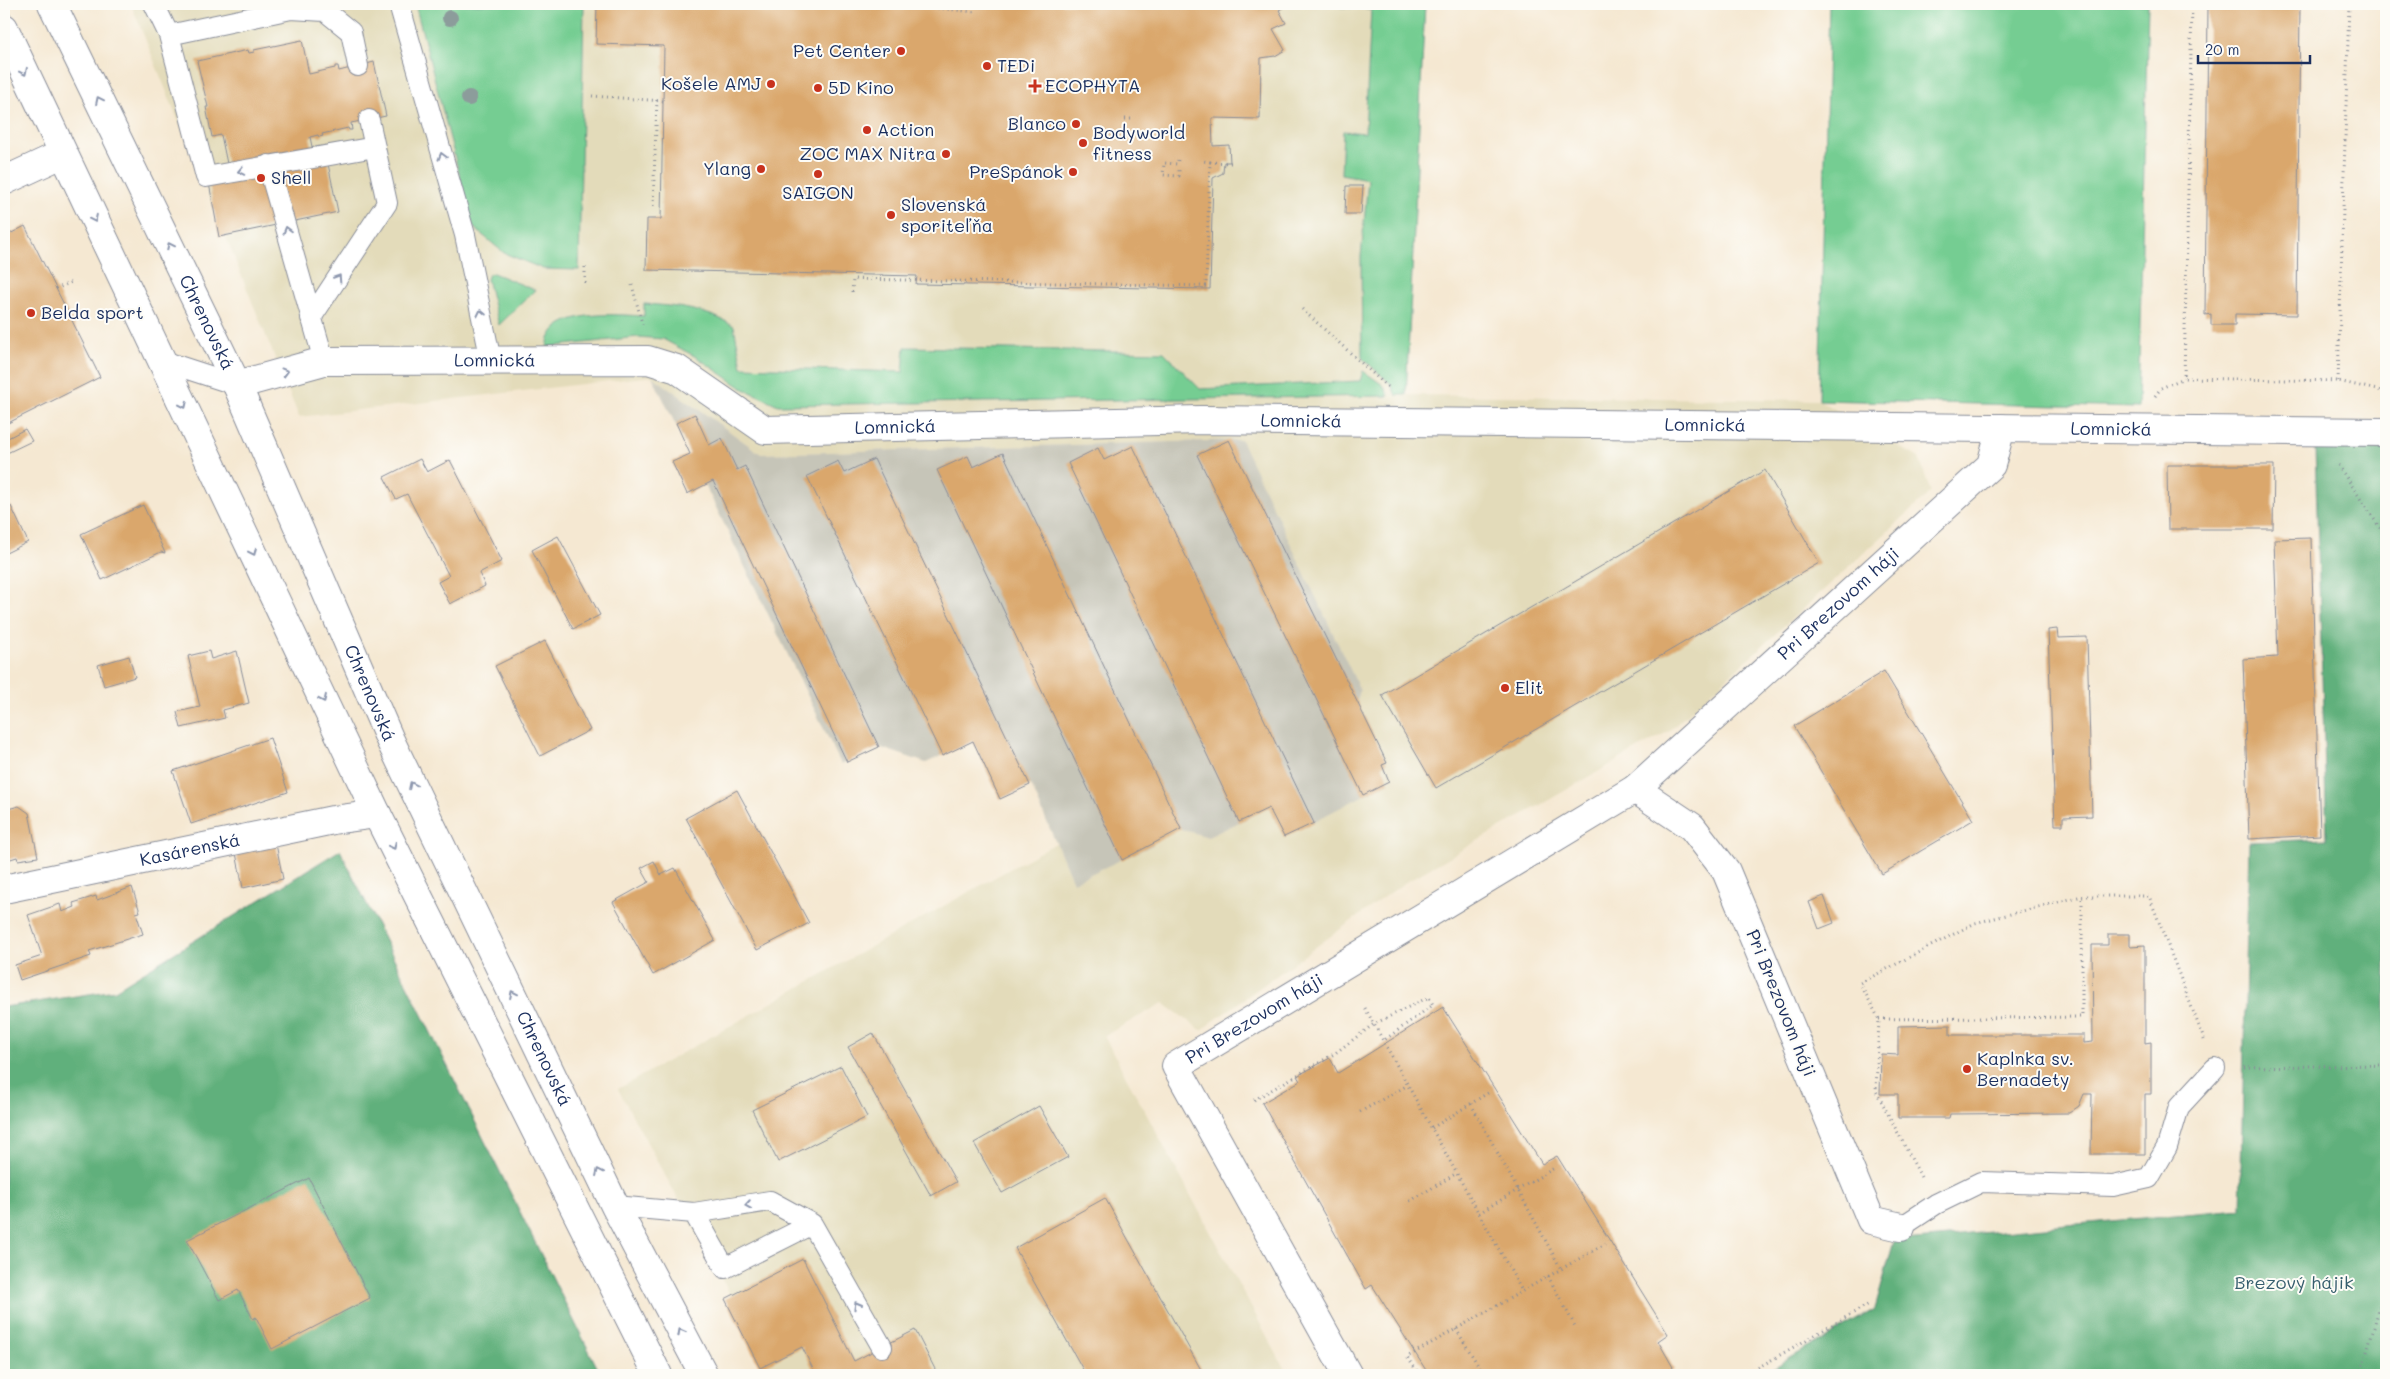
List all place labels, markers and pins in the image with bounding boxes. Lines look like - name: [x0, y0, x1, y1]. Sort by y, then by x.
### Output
- place label: Pet Center: [793, 38, 891, 62]
- marker: Pet Center: [895, 45, 907, 57]
- place label: TEDi: [997, 53, 1035, 77]
- marker: TEDi: [981, 60, 993, 72]
- place label: Košele AMJ: [661, 71, 761, 95]
- place label: ECOPHYTA: [1045, 73, 1141, 97]
- place label: 5D Kino: [828, 75, 894, 99]
- marker: Košele AMJ: [765, 78, 777, 90]
- marker: ECOPHYTA: [1029, 80, 1041, 92]
- marker: 5D Kino: [812, 82, 824, 94]
- place label: Blanco: [1008, 111, 1066, 135]
- place label: Action: [877, 117, 934, 141]
- marker: Blanco: [1070, 118, 1082, 130]
- place label: Bodyworld fitness: [1093, 120, 1185, 165]
- marker: Action: [861, 124, 873, 136]
- marker: Bodyworld fitness: [1077, 137, 1089, 149]
- place label: ZOC MAX Nitra: [800, 141, 936, 165]
- marker: ZOC MAX Nitra: [940, 148, 952, 160]
- place label: Ylang: [703, 156, 751, 180]
- place label: PreSpánok: [969, 159, 1063, 183]
- marker: Ylang: [755, 163, 767, 175]
- place label: Shell: [271, 165, 311, 189]
- marker: PreSpánok: [1067, 166, 1079, 178]
- marker: SAIGON: [812, 168, 824, 180]
- marker: Shell: [255, 172, 267, 184]
- place label: SAIGON: [782, 180, 854, 204]
- place label: Slovenská sporiteľňa: [901, 192, 993, 237]
- marker: Slovenská sporiteľňa: [885, 209, 897, 221]
- place label: Belda sport: [41, 300, 144, 324]
- marker: Belda sport: [25, 307, 37, 319]
- place label: Elit: [1515, 675, 1543, 699]
- marker: Elit: [1499, 682, 1511, 694]
- place label: Kaplnka sv. Bernadety: [1977, 1046, 2074, 1091]
- marker: Kaplnka sv. Bernadety: [1961, 1063, 1973, 1075]

